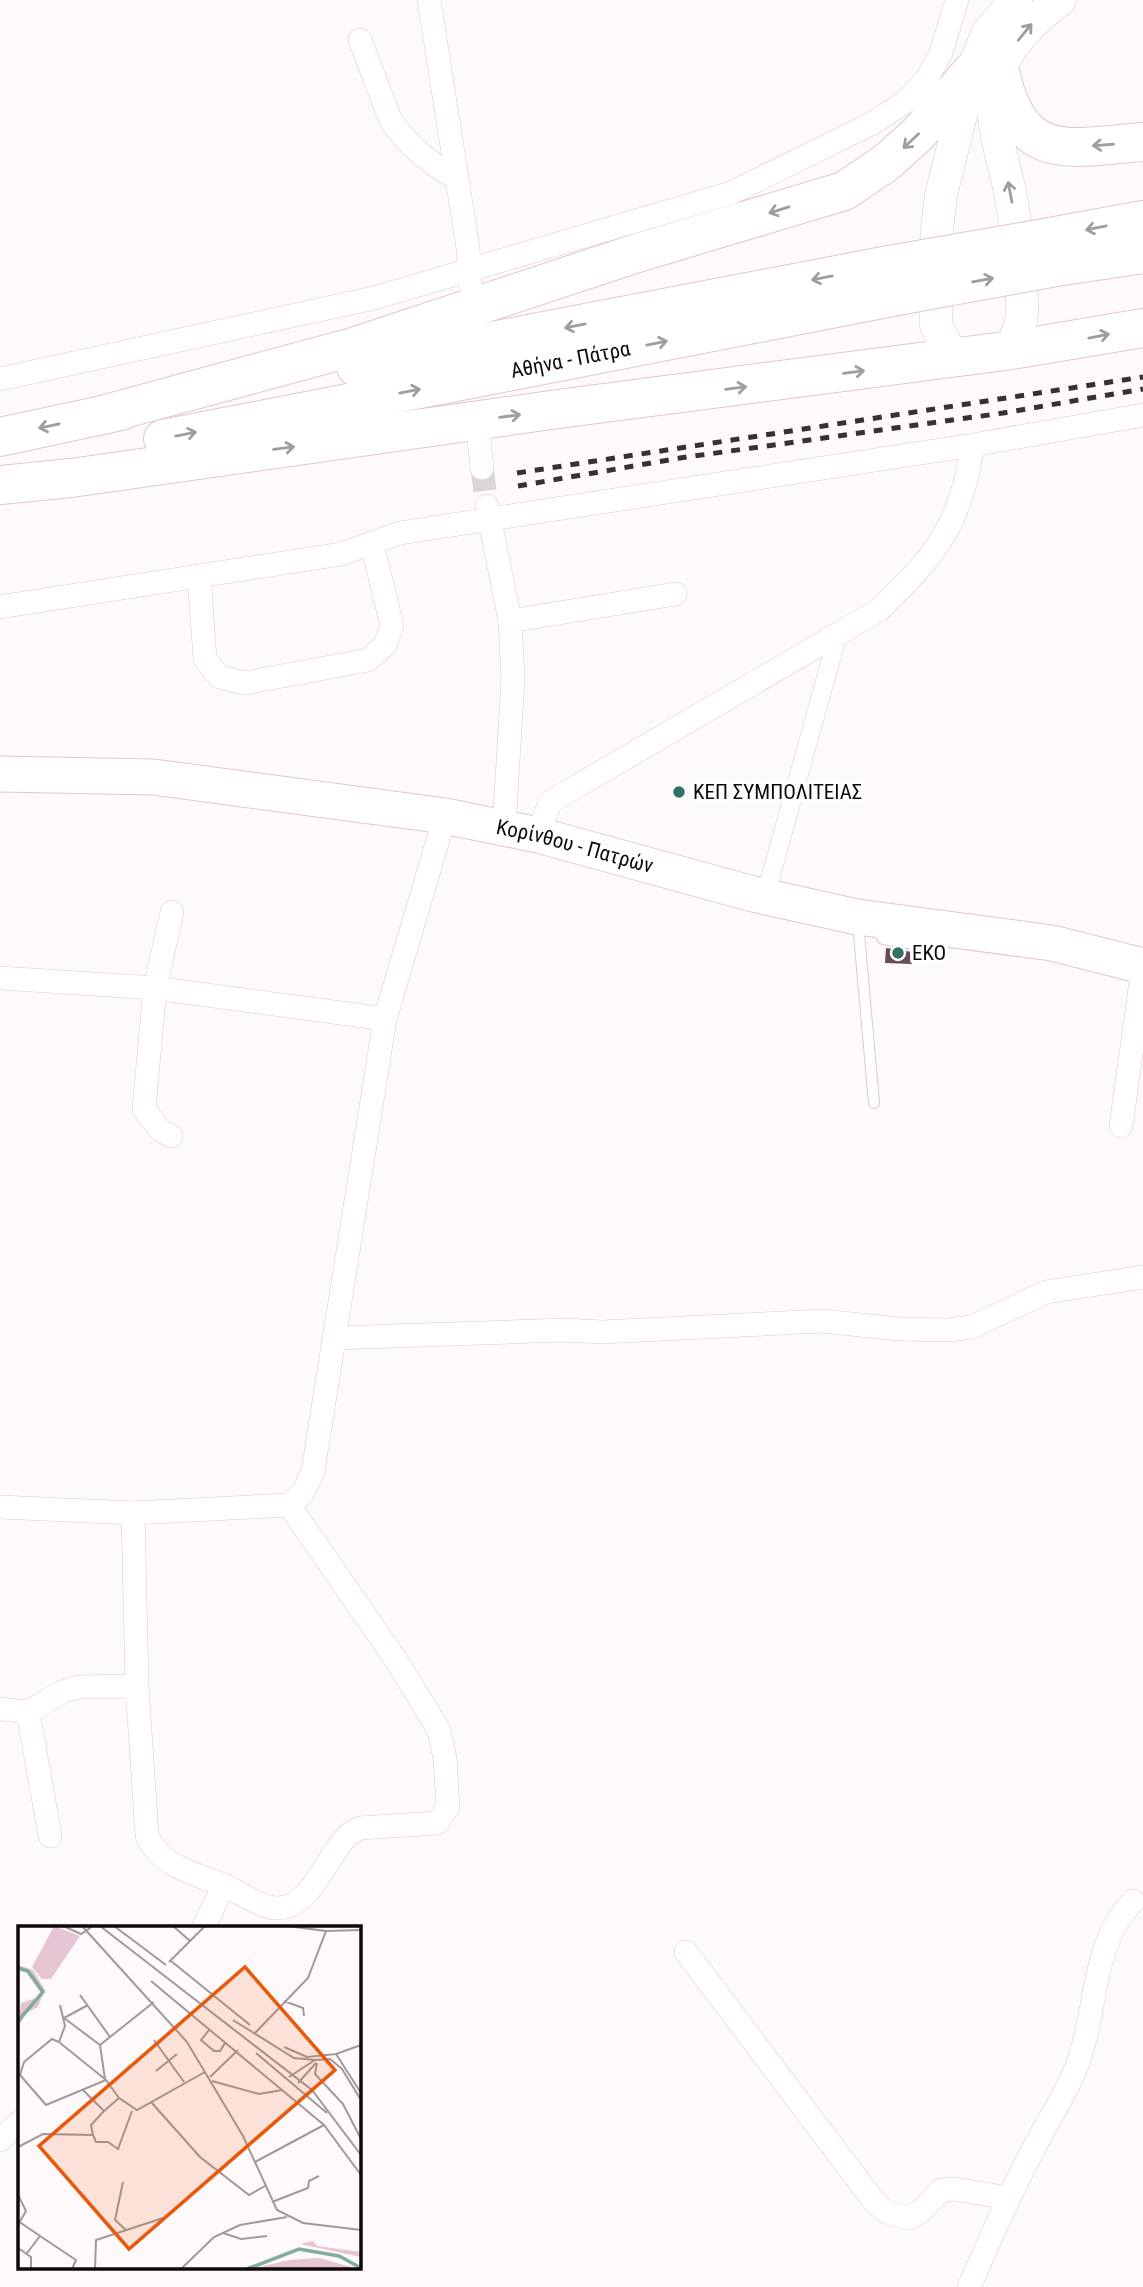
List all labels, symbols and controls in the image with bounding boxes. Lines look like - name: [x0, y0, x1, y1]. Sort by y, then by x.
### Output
- one-way arrow: [1017, 23, 1033, 41]
- one-way arrow: [903, 132, 920, 149]
- one-way arrow: [1092, 139, 1115, 152]
- one-way arrow: [1002, 181, 1016, 204]
- one-way arrow: [768, 205, 790, 218]
- one-way arrow: [1085, 222, 1108, 236]
- one-way arrow: [811, 271, 834, 285]
- one-way arrow: [971, 273, 994, 286]
- one-way arrow: [564, 319, 587, 333]
- one-way arrow: [1087, 329, 1110, 342]
- street label: Αθήνα - Πάτρα: [509, 336, 633, 383]
- one-way arrow: [645, 336, 668, 349]
- one-way arrow: [842, 366, 865, 379]
- one-way arrow: [724, 381, 746, 394]
- one-way arrow: [398, 384, 421, 398]
- one-way arrow: [498, 410, 521, 423]
- one-way arrow: [38, 420, 61, 434]
- one-way arrow: [174, 427, 197, 441]
- one-way arrow: [273, 441, 295, 454]
- place label: ΚΕΠ ΣΥΜΠΟΛΙΤΕΙΑΣ: [693, 780, 862, 804]
- marker: ΚΕΠ ΣΥΜΠΟΛΙΤΕΙΑΣ: [671, 784, 687, 800]
- street label: Κορίνθου - Πατρών: [494, 815, 656, 878]
- place label: EKO: [912, 941, 946, 965]
- marker: EKO: [890, 945, 906, 961]
- inset map: [18, 1926, 360, 2270]

